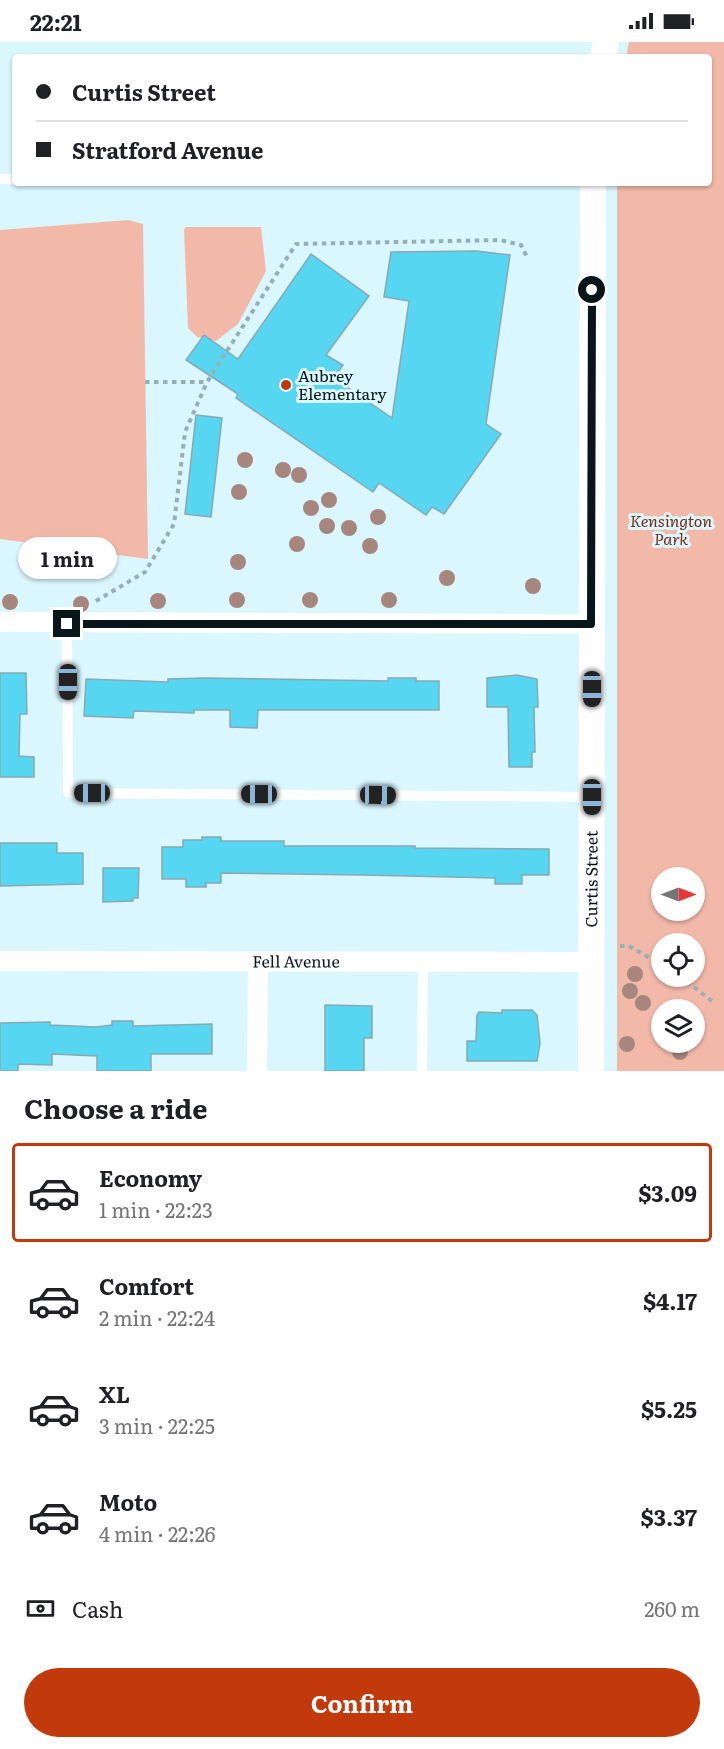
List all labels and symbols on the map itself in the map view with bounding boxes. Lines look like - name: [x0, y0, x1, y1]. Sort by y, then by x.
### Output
- route start: [578, 276, 605, 303]
- place label: Aubrey Elementary: [298, 363, 387, 405]
- marker: Aubrey Elementary: [279, 378, 293, 392]
- park label: Kensington Park: [630, 508, 712, 550]
- callout: 1 min: [17, 537, 116, 579]
- route end: [53, 610, 80, 637]
- car: [59, 664, 77, 700]
- car: [583, 671, 601, 707]
- car: [583, 779, 601, 815]
- car: [74, 784, 110, 802]
- car: [241, 785, 277, 803]
- car: [360, 786, 396, 804]
- street label: Curtis Street: [578, 830, 603, 927]
- north arrow: [651, 867, 705, 921]
- street label: Fell Avenue: [252, 948, 340, 973]

